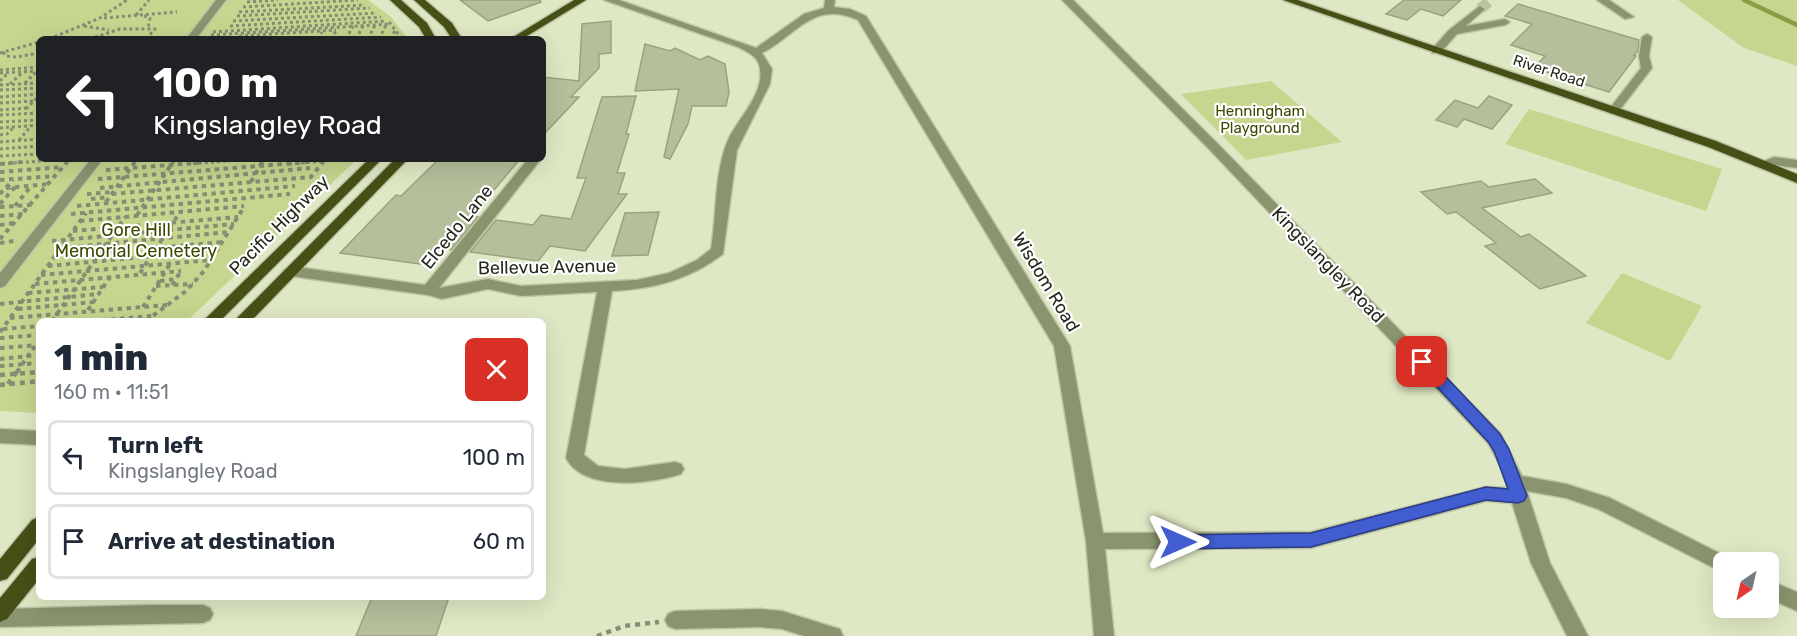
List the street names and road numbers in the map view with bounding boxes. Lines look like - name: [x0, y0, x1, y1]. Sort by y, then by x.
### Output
- street label: River Road: [1511, 51, 1587, 91]
- street label: Pacific Highway: [224, 170, 334, 280]
- street label: Elcedo Lane: [416, 181, 498, 273]
- street label: Kingslangley Road: [1267, 202, 1389, 328]
- street label: Wisdom Road: [1008, 228, 1084, 336]
- street label: Bellevue Avenue: [478, 255, 616, 279]

